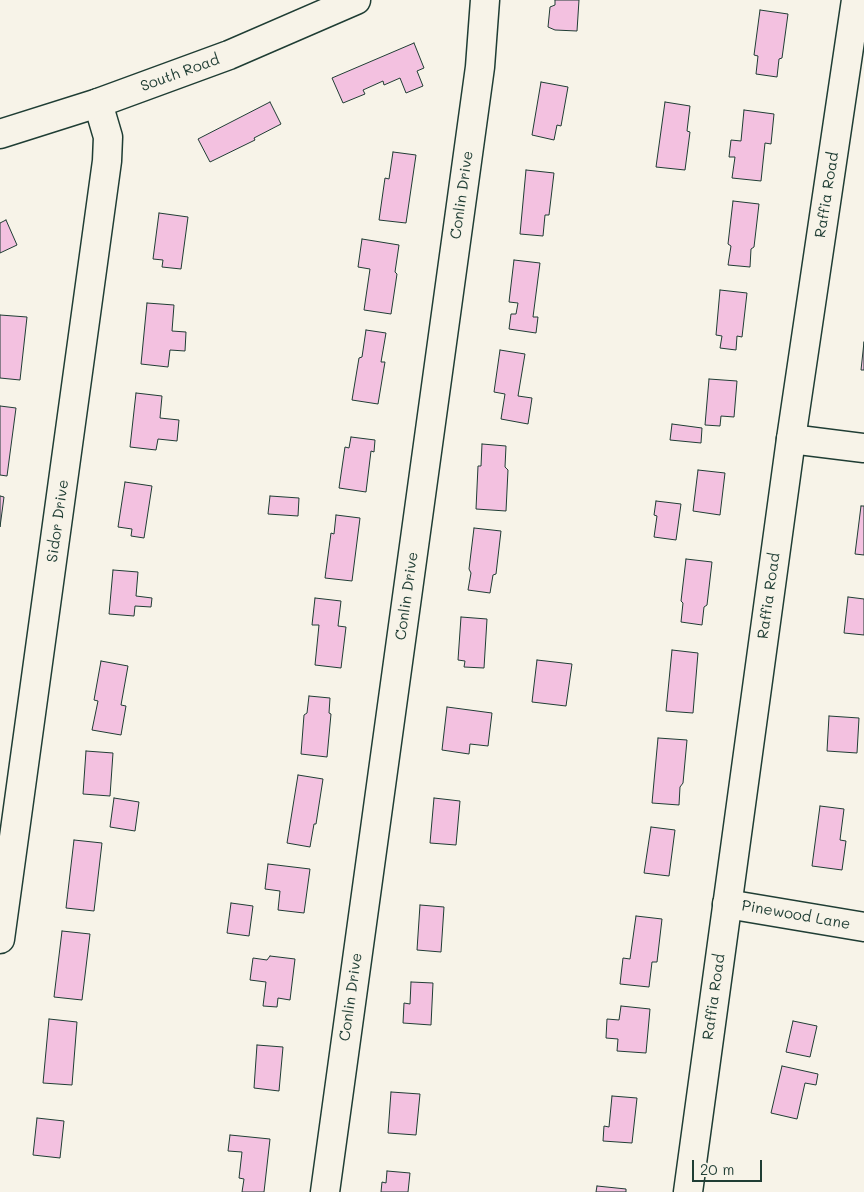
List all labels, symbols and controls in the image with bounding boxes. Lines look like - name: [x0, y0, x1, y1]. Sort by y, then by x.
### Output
- street label: South Road: [138, 50, 222, 96]
- street label: Conlin Drive: [447, 150, 477, 240]
- street label: Raffia Road: [811, 151, 843, 239]
- street label: Sidor Drive: [43, 478, 73, 564]
- street label: Conlin Drive: [392, 551, 422, 641]
- street label: Raffia Road: [754, 552, 784, 640]
- street label: Pinewood Lane: [740, 897, 852, 933]
- street label: Conlin Drive: [336, 952, 366, 1042]
- street label: Raffia Road: [699, 953, 729, 1041]
- scale bar: [694, 1150, 764, 1182]
- text: 20 m: [700, 1159, 734, 1179]

